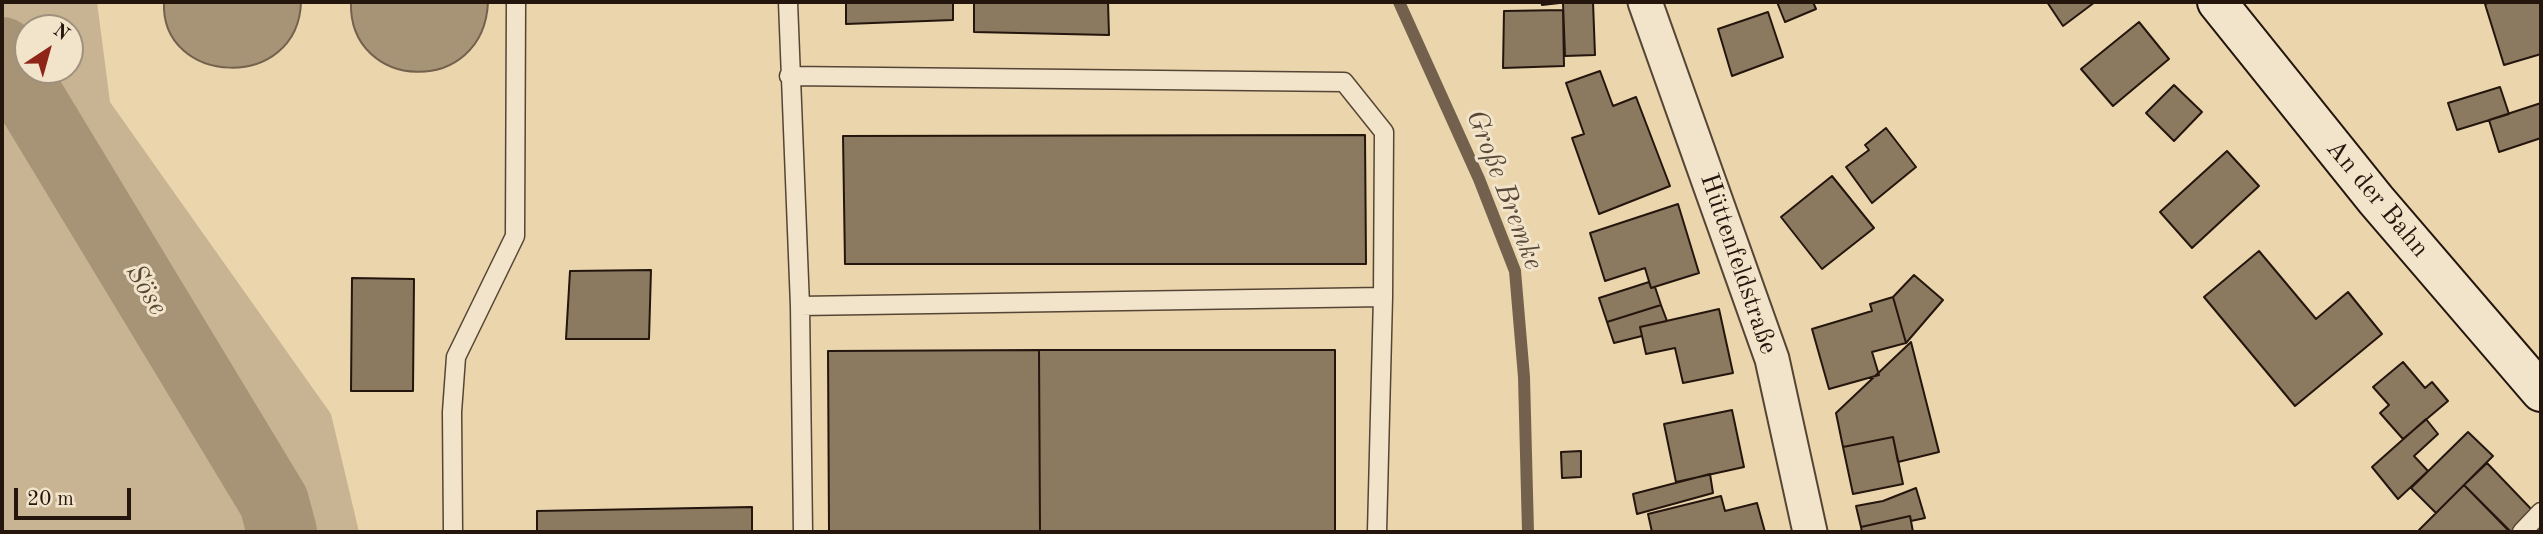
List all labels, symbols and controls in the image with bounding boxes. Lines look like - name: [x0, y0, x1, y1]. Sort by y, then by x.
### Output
- north arrow: [14, 14, 84, 84]
- text: N: [49, 21, 72, 45]
- water label: Große Bremke: [1458, 105, 1550, 275]
- street label: An der Bahn: [2319, 134, 2435, 264]
- street label: Hüttenfeldstraße: [1692, 169, 1784, 359]
- water label: Söse: [118, 258, 174, 322]
- scale bar: [18, 475, 135, 518]
- text: 20 m: [27, 489, 74, 510]

